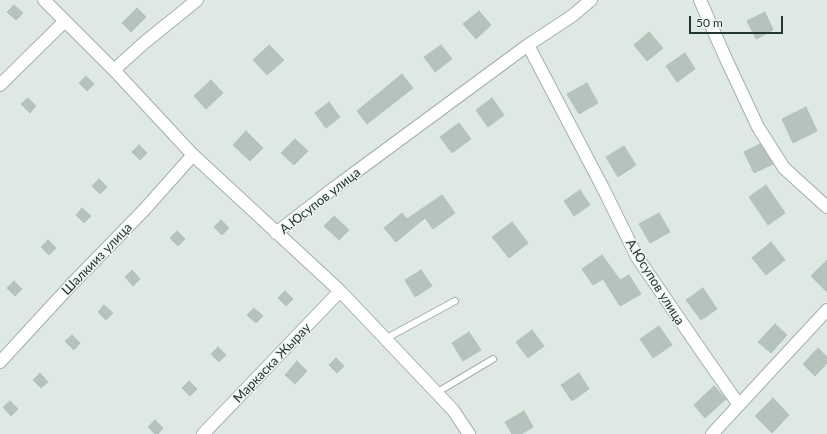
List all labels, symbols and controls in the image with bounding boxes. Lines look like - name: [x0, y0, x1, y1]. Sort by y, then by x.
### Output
- scale bar: [691, 8, 785, 34]
- text: 50 m: [696, 15, 723, 30]
- street label: А.Юсупов улица: [276, 165, 364, 237]
- street label: Шалкииз улица: [59, 220, 135, 298]
- street label: А.Юсупов улица: [622, 236, 688, 328]
- street label: Маркаска Жырау: [230, 320, 314, 406]

